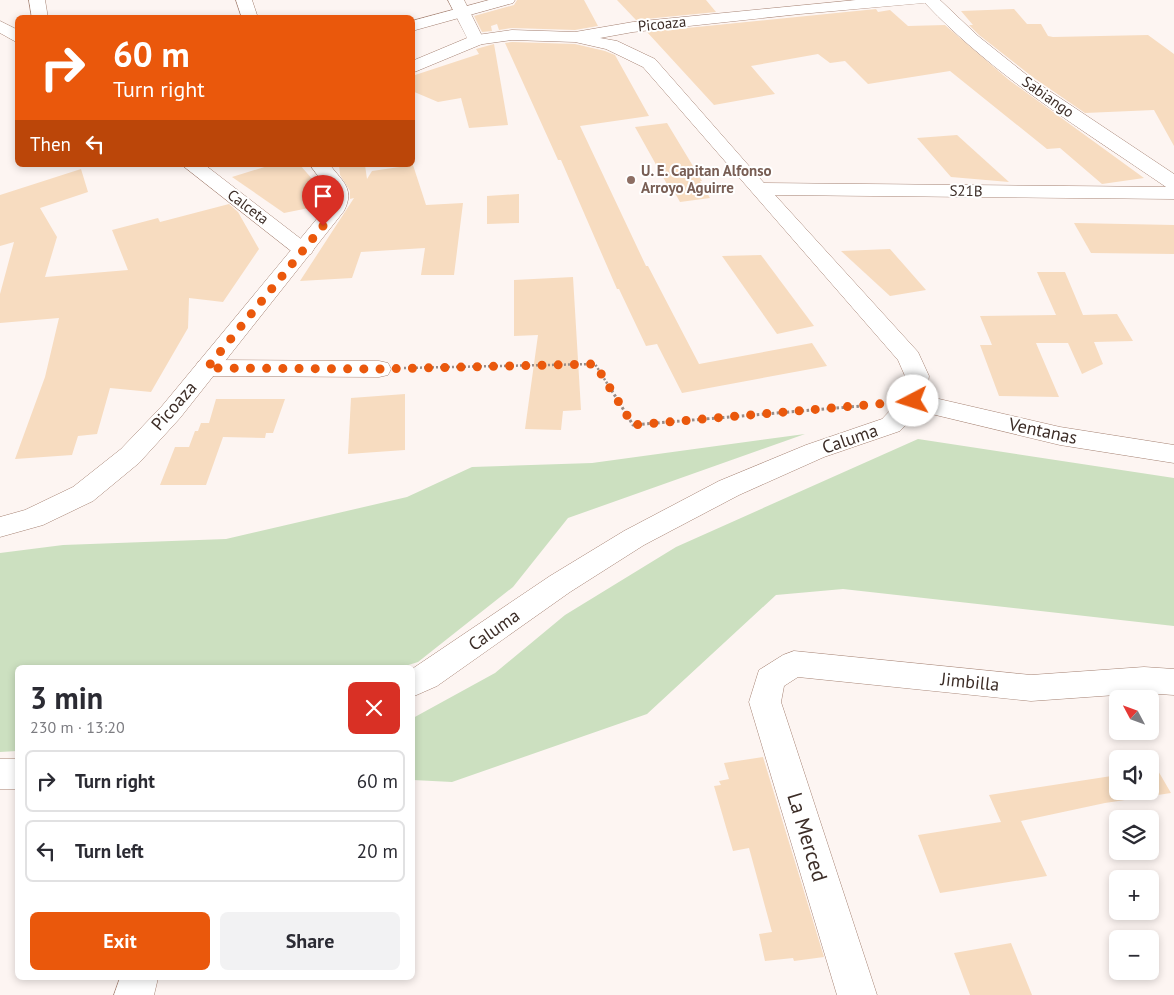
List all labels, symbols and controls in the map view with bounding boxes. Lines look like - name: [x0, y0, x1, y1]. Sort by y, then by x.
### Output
- street label: Picoaza: [637, 12, 687, 35]
- text: 60 m: [113, 31, 190, 77]
- icon: right: [30, 35, 95, 100]
- street label: Sabiango: [1019, 72, 1078, 121]
- text: Turn right: [113, 75, 205, 103]
- icon: left: [81, 130, 109, 158]
- text: Then: [30, 132, 71, 156]
- place label: U. E. Capitan Alfonso Arroyo Aguirre: [641, 161, 772, 197]
- marker: U. E. Capitan Alfonso Arroyo Aguirre: [625, 174, 637, 186]
- pin: [302, 175, 344, 226]
- street label: S21B: [949, 181, 983, 200]
- icon: arrive: [309, 182, 337, 210]
- street label: Calceta: [224, 185, 273, 228]
- position arrow: [886, 374, 938, 426]
- street label: Picoaza: [146, 376, 201, 435]
- street label: Ventanas: [1006, 412, 1080, 449]
- street label: Caluma: [819, 418, 881, 459]
- street label: Caluma: [464, 604, 524, 655]
- street label: Jimbilla: [939, 667, 1000, 696]
- text: 3 min: [30, 678, 103, 717]
- button: close: [348, 682, 400, 734]
- north arrow: [1109, 690, 1159, 740]
- map controls: [1109, 690, 1159, 980]
- text: 230 m · 13:20: [30, 717, 125, 737]
- button: sound: [1109, 750, 1159, 800]
- icon: right: [32, 767, 60, 795]
- text: Turn right: [75, 769, 155, 793]
- text: 60 m: [357, 769, 398, 793]
- street label: La Merced: [781, 789, 834, 885]
- button: layers: [1109, 810, 1159, 860]
- icon: left: [32, 837, 60, 865]
- text: Turn left: [75, 839, 144, 863]
- text: 20 m: [357, 839, 398, 863]
- button: +: [1109, 870, 1159, 920]
- button: Exit: [30, 912, 210, 970]
- button: Share: [220, 912, 400, 970]
- button: −: [1109, 930, 1159, 980]

